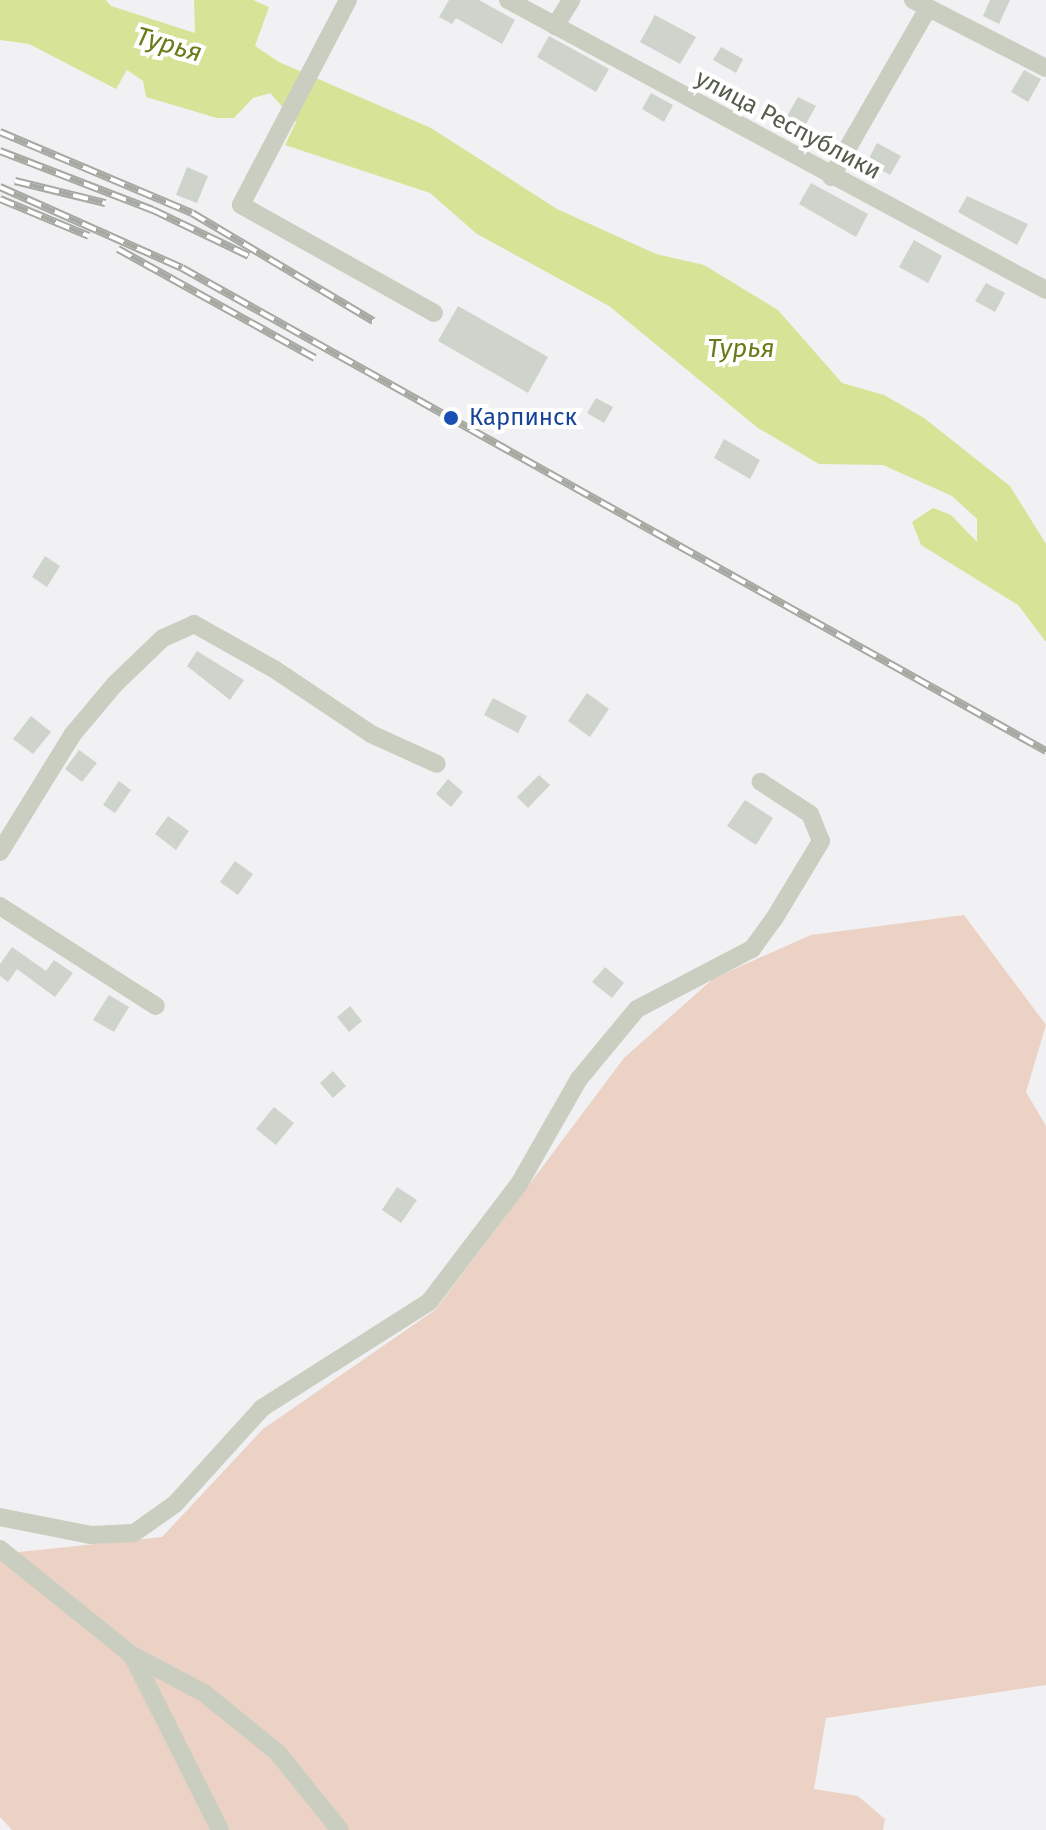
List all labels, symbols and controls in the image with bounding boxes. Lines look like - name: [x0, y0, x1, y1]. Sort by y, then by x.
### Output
- water label: Турья: [132, 21, 206, 69]
- street label: улица Республики: [690, 64, 886, 186]
- water label: Турья: [707, 333, 775, 365]
- place label: Карпинск: [469, 404, 577, 432]
- marker: Карпинск: [440, 407, 462, 429]

